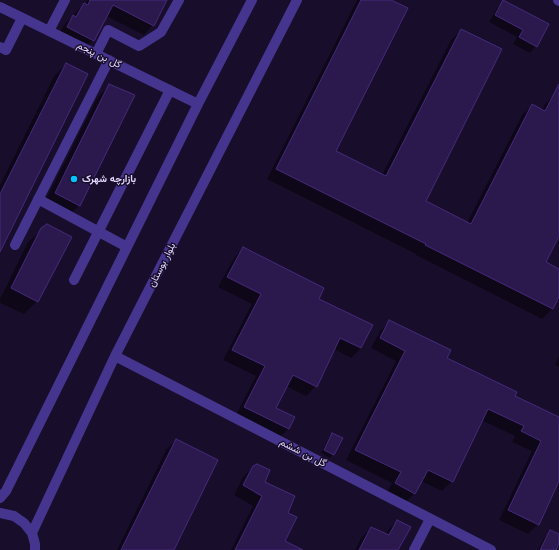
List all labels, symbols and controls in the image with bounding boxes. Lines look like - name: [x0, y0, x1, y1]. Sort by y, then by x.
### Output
- street label: گل بن پنجم: [75, 39, 123, 71]
- place label: بازارچه شهرک: [82, 173, 136, 185]
- marker: بازارچه شهرک: [69, 174, 79, 184]
- street label: بلوار بوستان: [146, 241, 178, 289]
- street label: گل بن ششم: [278, 436, 328, 470]

